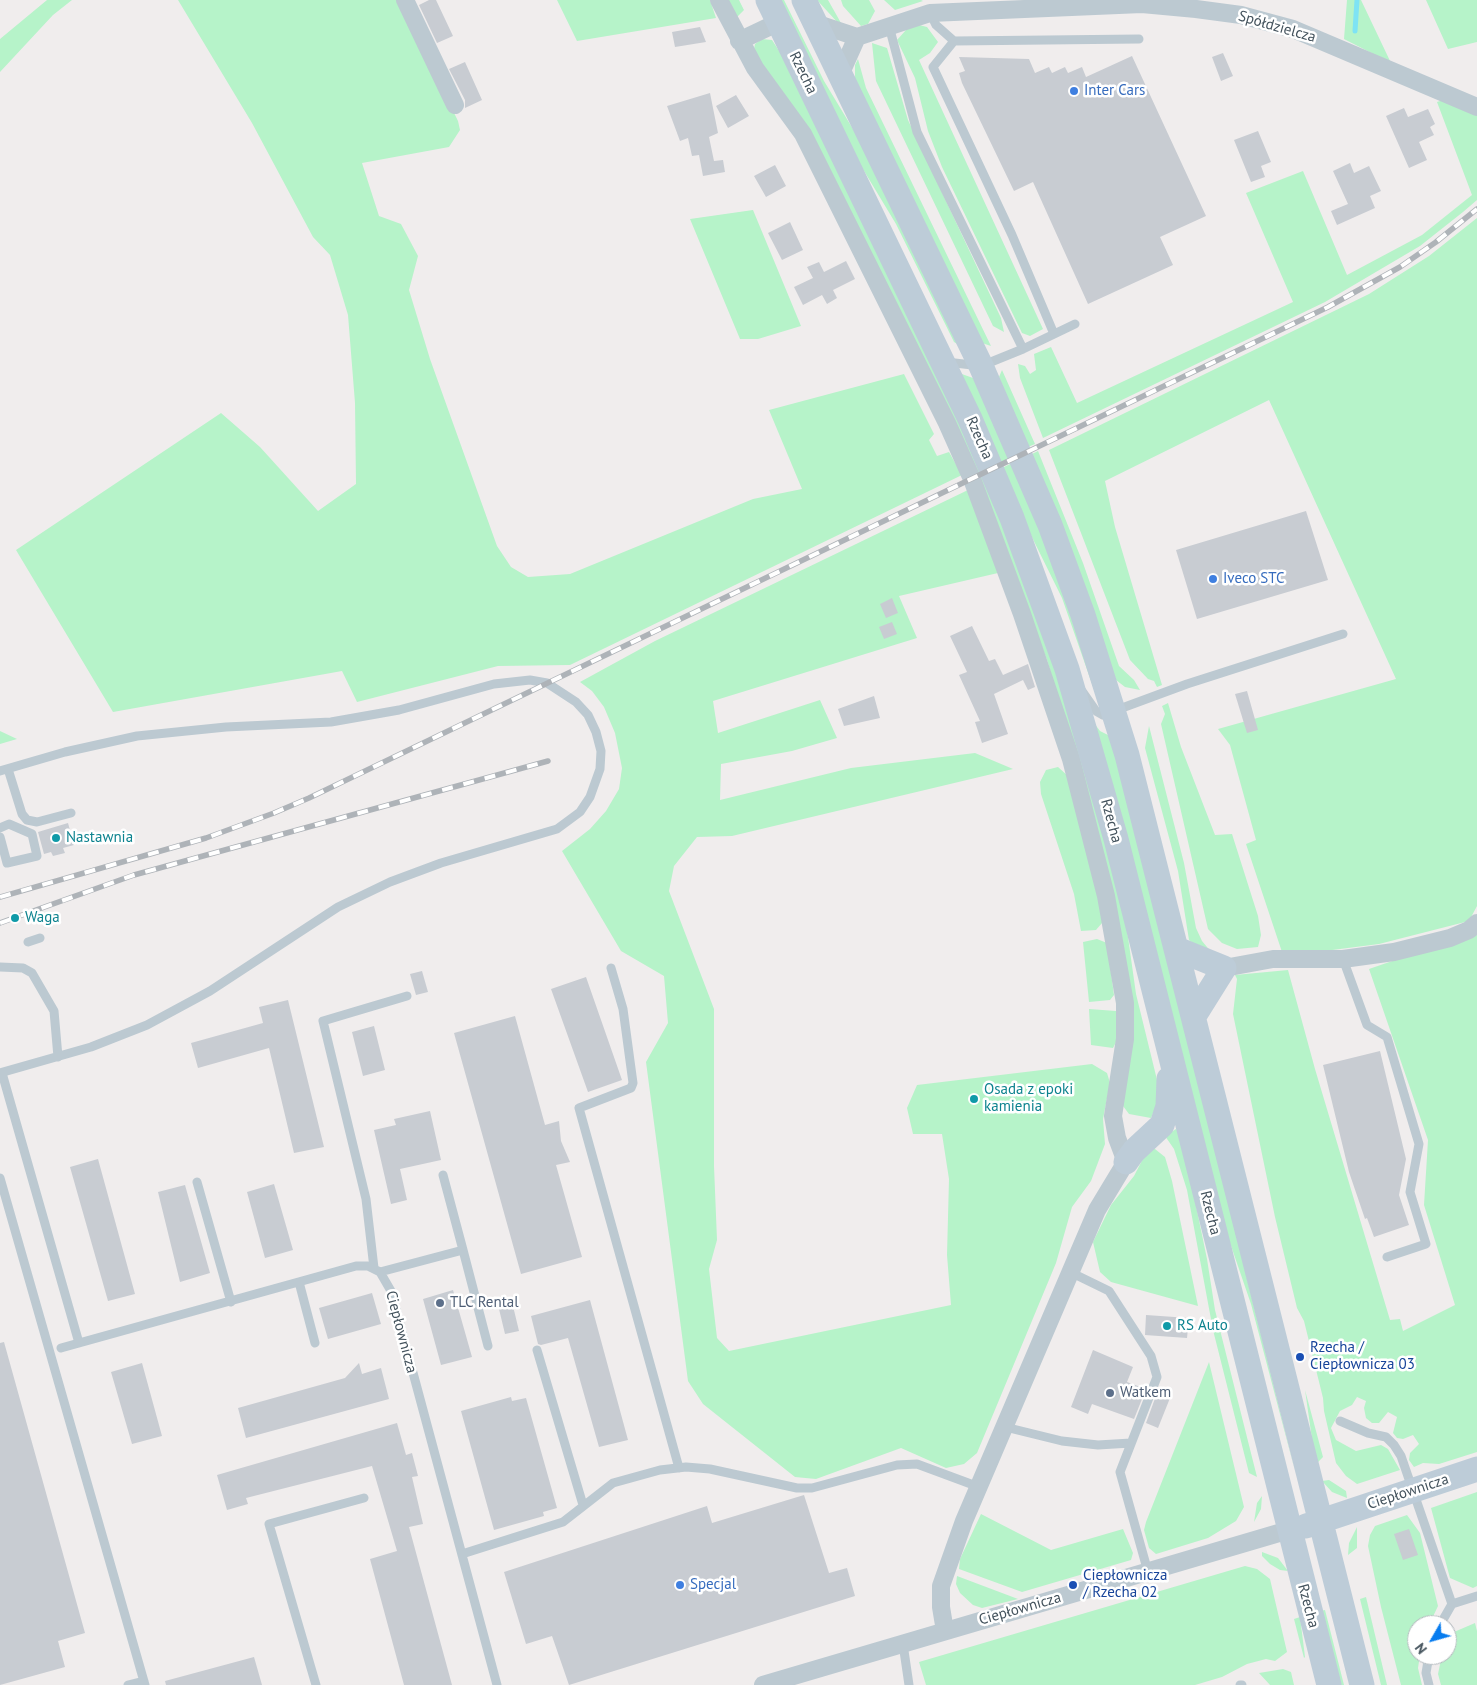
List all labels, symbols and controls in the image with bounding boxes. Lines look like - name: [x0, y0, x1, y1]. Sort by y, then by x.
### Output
- street label: Spółdzielcza: [1236, 7, 1318, 47]
- street label: Rzecha: [785, 49, 821, 97]
- place label: Inter Cars: [1084, 82, 1145, 100]
- marker: Inter Cars: [1068, 85, 1080, 97]
- street label: Rzecha: [962, 414, 996, 462]
- place label: Iveco STC: [1223, 570, 1284, 588]
- marker: Iveco STC: [1207, 573, 1219, 585]
- street label: Rzecha: [1097, 797, 1125, 845]
- place label: Nastawnia: [66, 829, 133, 847]
- marker: Nastawnia: [50, 832, 62, 844]
- place label: Waga: [25, 909, 60, 927]
- marker: Waga: [9, 912, 21, 924]
- place label: Osada z epoki kamienia: [984, 1081, 1073, 1116]
- marker: Osada z epoki kamienia: [968, 1093, 980, 1105]
- street label: Rzecha: [1196, 1189, 1224, 1237]
- street label: Ciepłownicza: [381, 1289, 421, 1375]
- place label: TLC Rental: [450, 1294, 519, 1312]
- marker: TLC Rental: [434, 1297, 446, 1309]
- place label: RS Auto: [1177, 1317, 1228, 1335]
- marker: RS Auto: [1161, 1320, 1173, 1332]
- place label: Rzecha / Ciepłownicza 03: [1310, 1339, 1415, 1374]
- marker: Rzecha / Ciepłownicza 03: [1294, 1351, 1306, 1363]
- place label: Watkem: [1120, 1384, 1171, 1402]
- marker: Watkem: [1104, 1387, 1116, 1399]
- street label: Ciepłownicza: [1365, 1470, 1451, 1514]
- place label: Ciepłownicza / Rzecha 02: [1083, 1567, 1167, 1602]
- place label: Specjal: [690, 1576, 736, 1594]
- marker: Specjal: [674, 1579, 686, 1591]
- marker: Ciepłownicza / Rzecha 02: [1067, 1579, 1079, 1591]
- street label: Rzecha: [1294, 1582, 1322, 1630]
- street label: Ciepłownicza: [977, 1589, 1063, 1629]
- north arrow: [1407, 1615, 1457, 1665]
- text: N: [1411, 1639, 1431, 1658]

